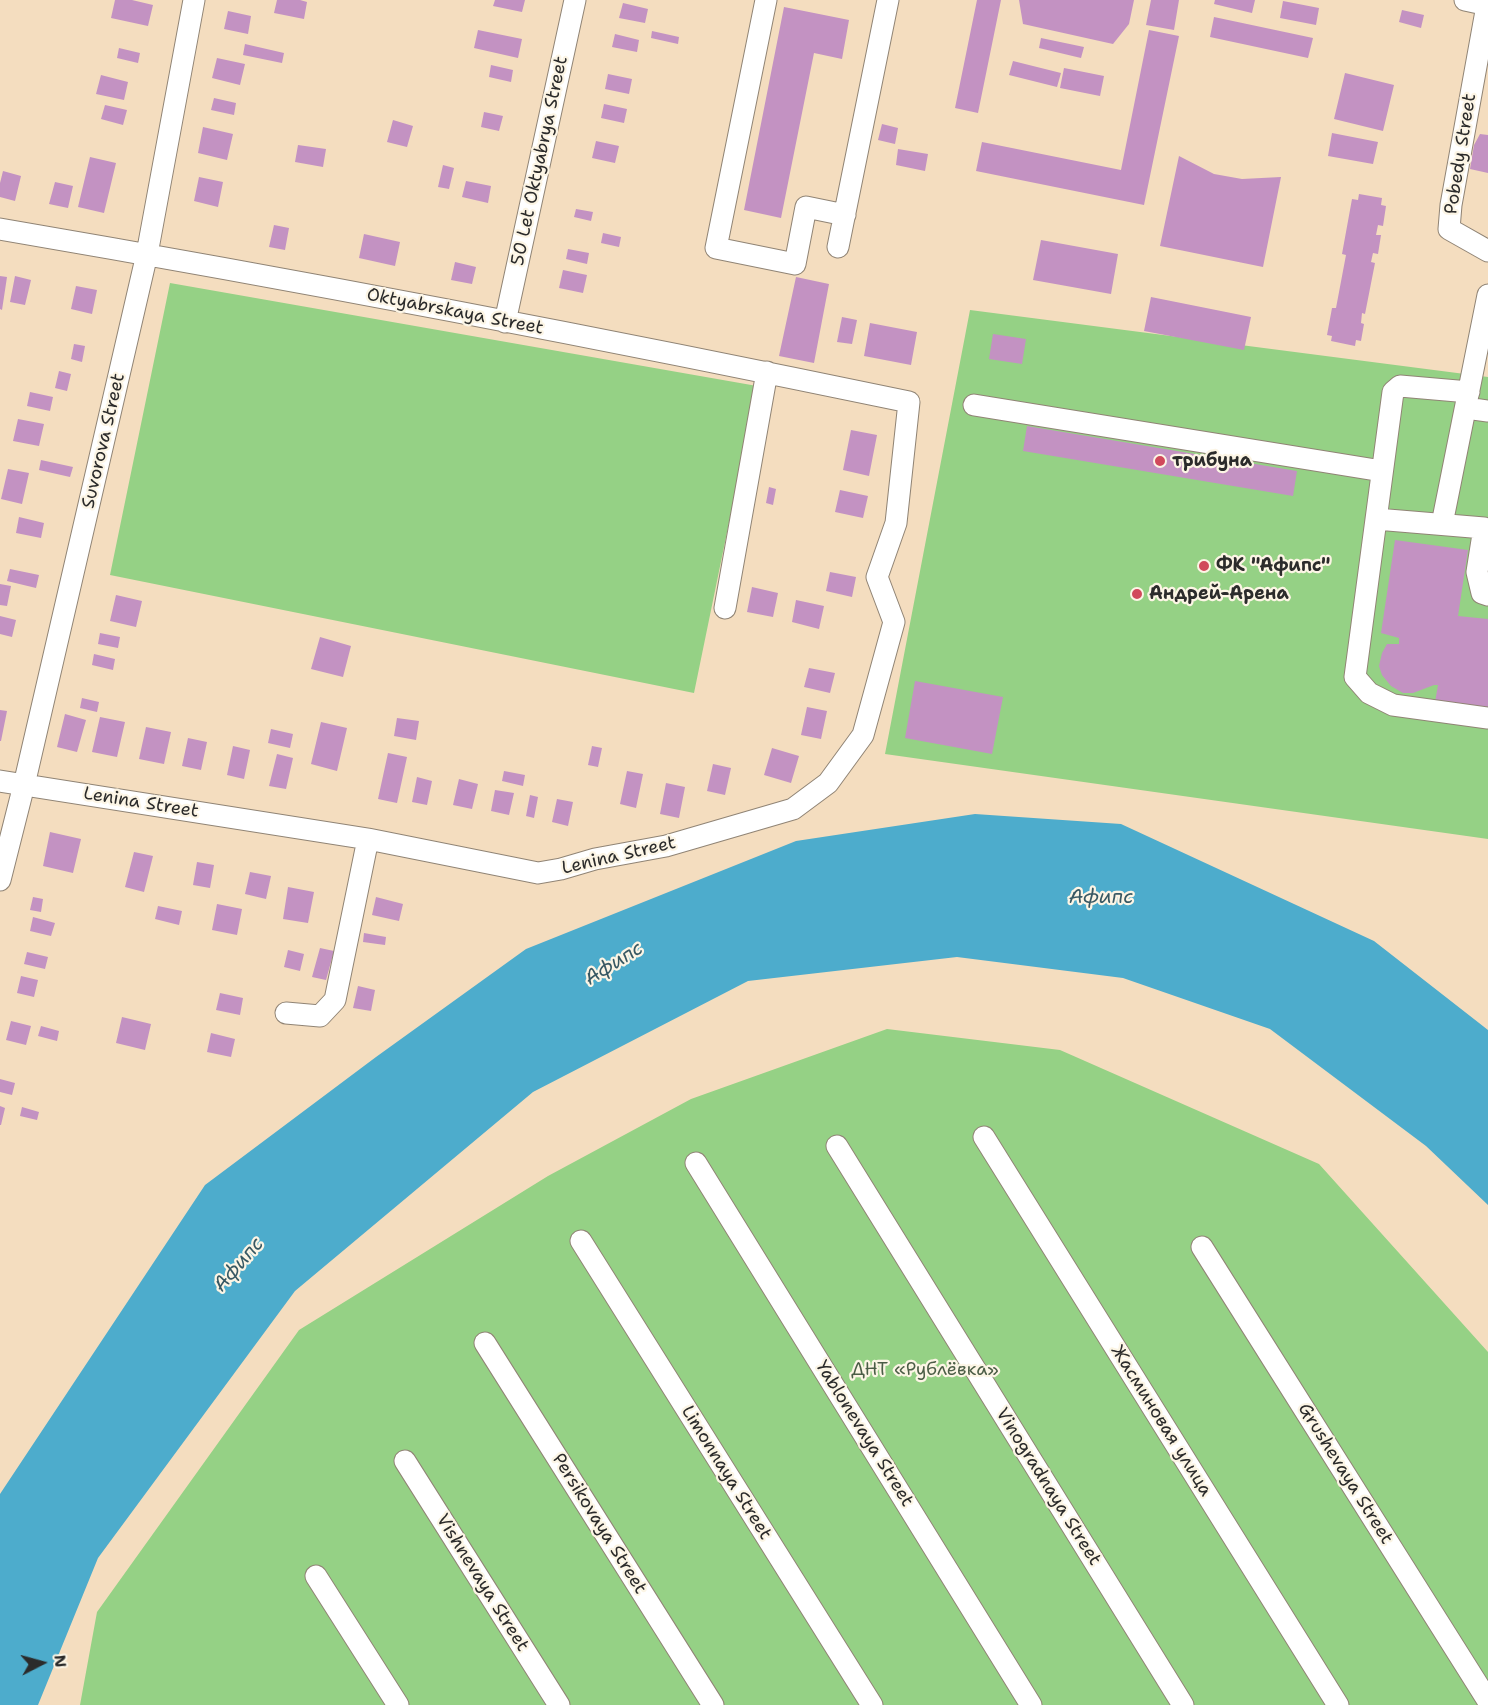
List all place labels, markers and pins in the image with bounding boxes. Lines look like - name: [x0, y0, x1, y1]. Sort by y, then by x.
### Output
- place label: трибуна: [1172, 450, 1252, 472]
- marker: трибуна: [1153, 454, 1167, 468]
- place label: ФК "Афипс": [1216, 555, 1330, 577]
- marker: ФК "Афипс": [1197, 559, 1211, 573]
- place label: Андрей-Арена: [1149, 583, 1289, 605]
- marker: Андрей-Арена: [1130, 587, 1144, 601]

